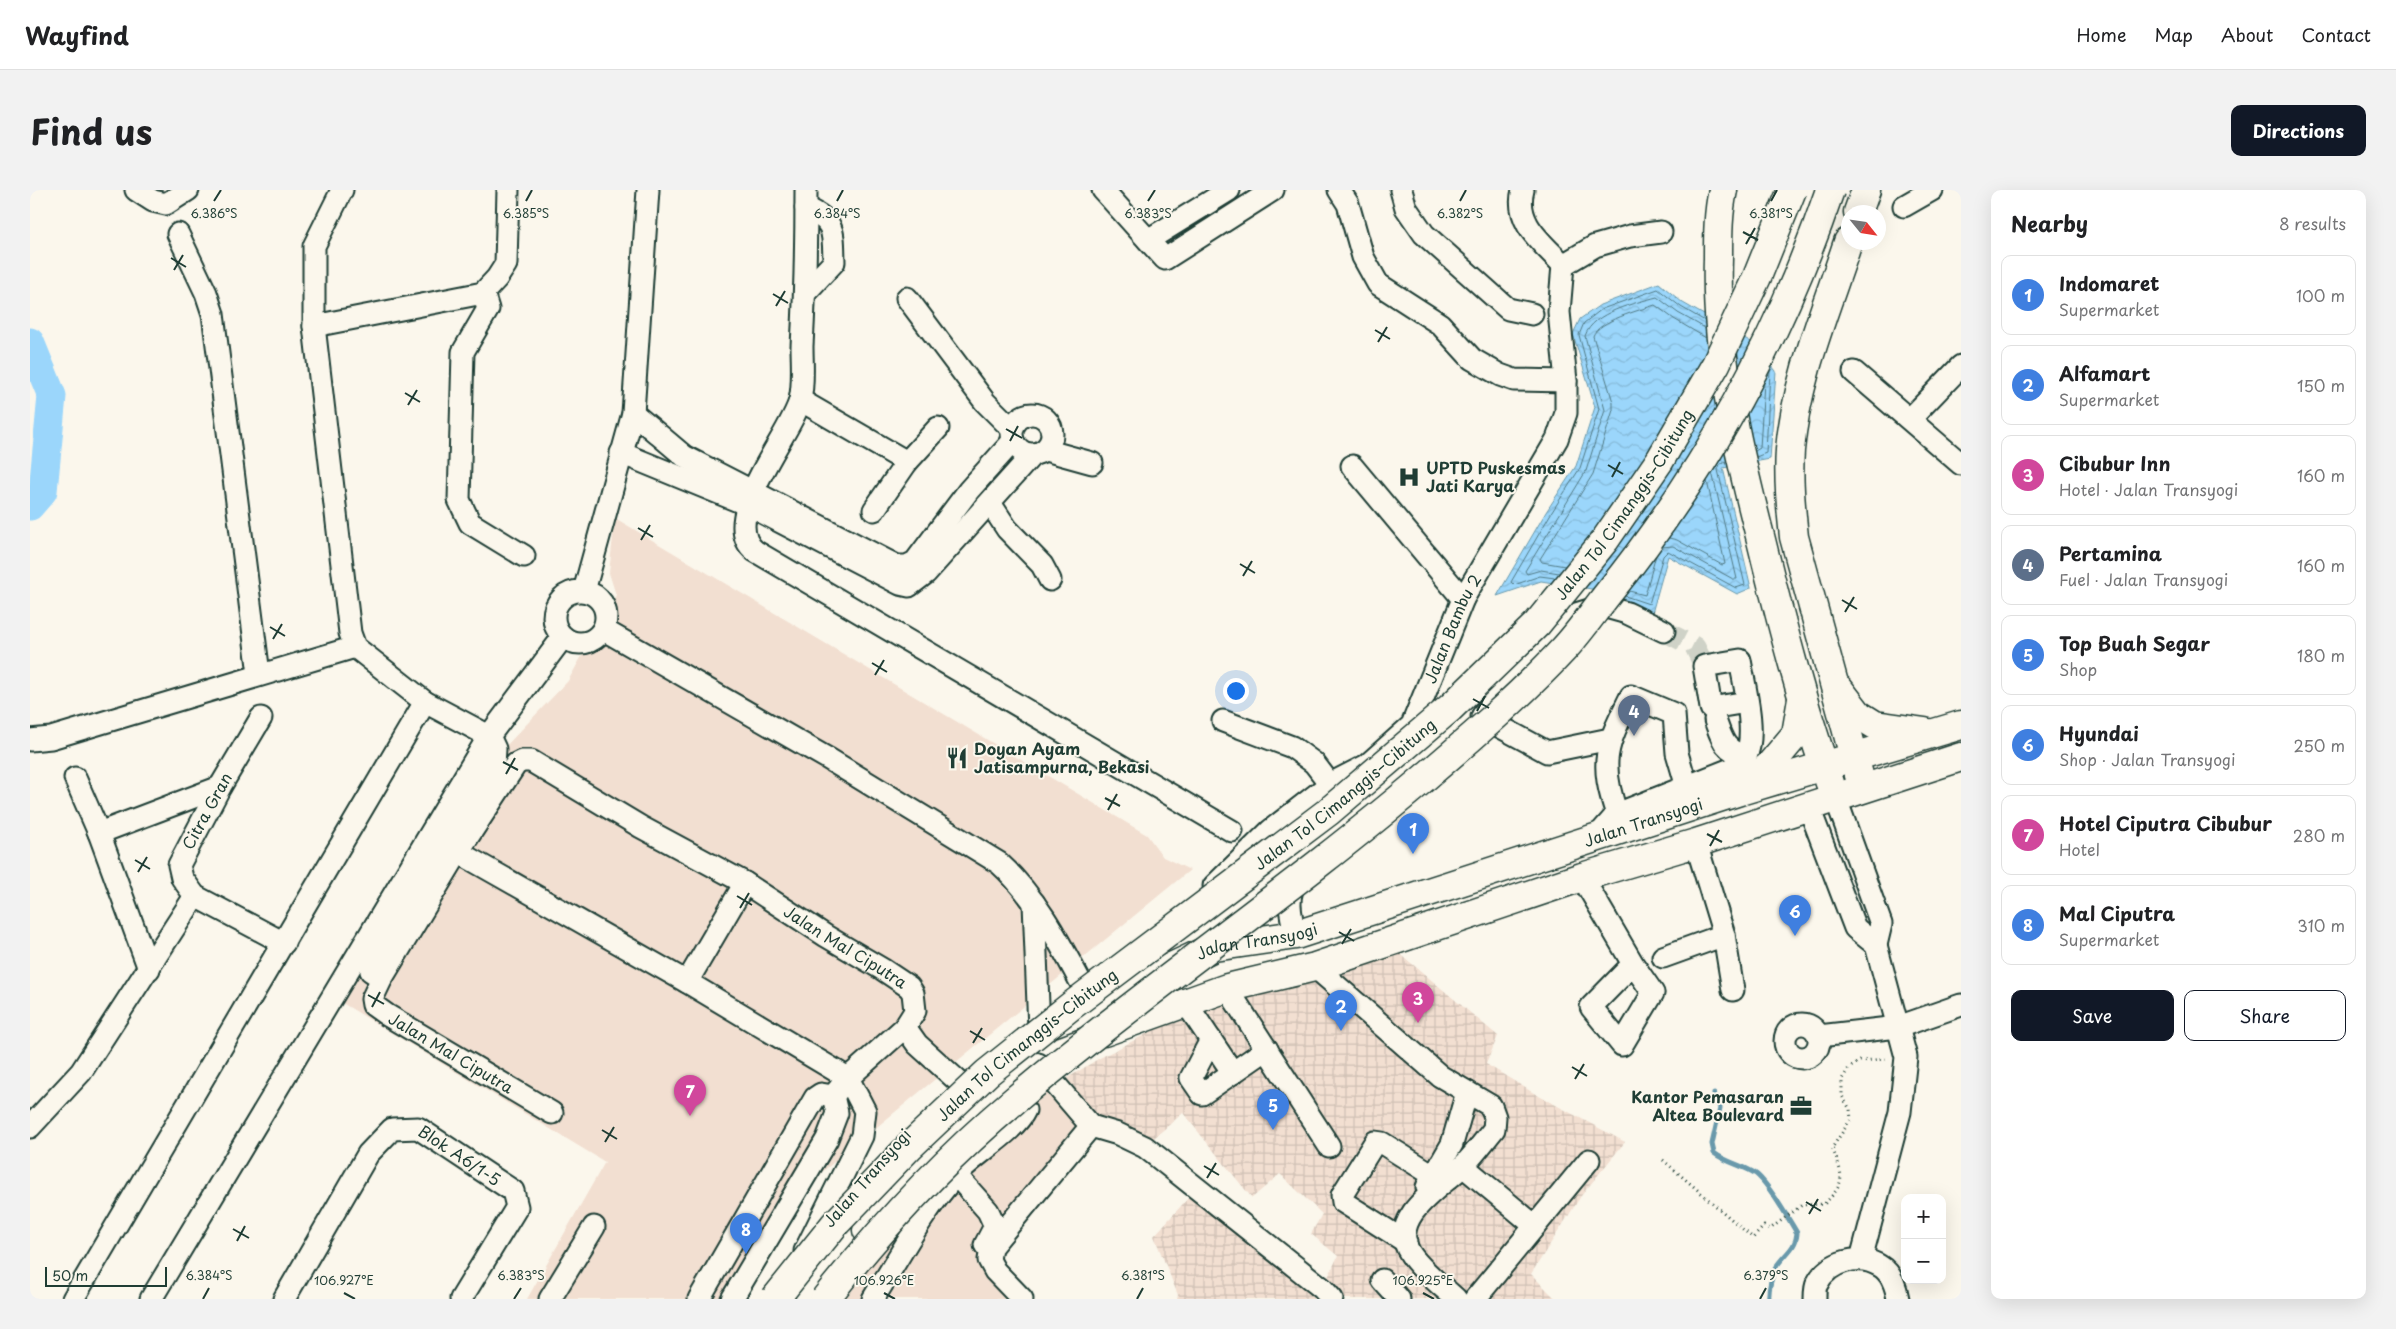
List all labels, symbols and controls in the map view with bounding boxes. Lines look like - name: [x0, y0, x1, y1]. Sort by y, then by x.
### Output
- text: Wayfind: [25, 17, 129, 53]
- text: Home: [2076, 21, 2126, 48]
- text: Map: [2154, 21, 2193, 48]
- text: About: [2221, 21, 2273, 48]
- text: Contact: [2301, 21, 2371, 48]
- text: Find us: [30, 104, 152, 157]
- button: Directions: [2231, 105, 2366, 156]
- text: 6.386°S: [190, 204, 238, 222]
- text: 6.385°S: [503, 204, 549, 222]
- text: 6.384°S: [813, 204, 861, 222]
- text: 6.383°S: [1124, 204, 1172, 222]
- text: 6.382°S: [1437, 204, 1483, 222]
- text: 6.381°S: [1749, 204, 1793, 222]
- north arrow: [1841, 205, 1886, 250]
- text: Nearby: [2011, 207, 2088, 239]
- text: 8 results: [2279, 211, 2346, 235]
- text: Indomaret: [2059, 269, 2159, 297]
- text: 1: [2024, 283, 2032, 307]
- text: 100 m: [2296, 283, 2345, 307]
- text: Supermarket: [2059, 297, 2159, 321]
- text: Alfamart: [2059, 359, 2151, 387]
- text: 2: [2022, 373, 2034, 397]
- text: 150 m: [2297, 373, 2345, 397]
- text: Supermarket: [2059, 387, 2159, 411]
- street label: Jalan Tol Cimanggis–Cibitung: [1548, 404, 1698, 605]
- text: Cibubur Inn: [2059, 449, 2170, 477]
- place label: UPTD Puskesmas Jati Karya: [1426, 455, 1566, 497]
- text: 3: [2023, 463, 2033, 487]
- text: 160 m: [2297, 463, 2345, 487]
- hospital icon: UPTD Puskesmas Jati Karya: [1396, 464, 1422, 490]
- text: Hotel · Jalan Transyogi: [2059, 477, 2238, 501]
- text: Pertamina: [2059, 539, 2162, 567]
- text: 4: [2023, 553, 2033, 577]
- text: 160 m: [2297, 553, 2345, 577]
- text: Fuel · Jalan Transyogi: [2059, 567, 2228, 591]
- street label: Jalan Bambu 2: [1417, 569, 1486, 687]
- text: Top Buah Segar: [2059, 629, 2210, 657]
- text: 5: [2023, 643, 2033, 667]
- text: 180 m: [2297, 643, 2345, 667]
- text: Shop: [2059, 657, 2097, 681]
- your location: [1223, 678, 1249, 704]
- pin: 4: [1618, 695, 1650, 736]
- street label: Jalan Tol Cimanggis–Cibitung: [1248, 712, 1440, 875]
- text: Hyundai: [2059, 719, 2139, 747]
- text: 6: [2022, 733, 2034, 757]
- text: 250 m: [2294, 733, 2345, 757]
- place label: Doyan Ayam Jatisampurna, Bekasi: [974, 736, 1150, 778]
- restaurant icon: Doyan Ayam Jatisampurna, Bekasi: [944, 745, 970, 771]
- text: Shop · Jalan Transyogi: [2059, 747, 2235, 771]
- street label: Citra Gran: [175, 768, 237, 853]
- street label: Jalan Transyogi: [1580, 791, 1706, 852]
- text: Hotel Ciputra Cibubur: [2059, 809, 2272, 837]
- pin: 1: [1397, 813, 1429, 854]
- text: 7: [2023, 823, 2033, 847]
- text: 280 m: [2293, 823, 2345, 847]
- text: Hotel: [2059, 837, 2100, 861]
- pin: 6: [1779, 895, 1811, 936]
- street label: Jalan Mal Ciputra: [779, 899, 913, 994]
- text: Mal Ciputra: [2059, 899, 2175, 927]
- text: 8: [2023, 913, 2033, 937]
- text: 310 m: [2297, 913, 2345, 937]
- street label: Jalan Transyogi: [1191, 916, 1320, 965]
- text: Supermarket: [2059, 927, 2159, 951]
- street label: Jalan Tol Cimanggis–Cibitung: [930, 962, 1122, 1126]
- pin: 3: [1402, 982, 1434, 1023]
- pin: 2: [1325, 990, 1357, 1031]
- button: Save: [2011, 990, 2174, 1041]
- button: Share: [2184, 990, 2346, 1041]
- street label: Jalan Mal Ciputra: [385, 1006, 518, 1099]
- pin: 7: [674, 1075, 706, 1116]
- place label: Kantor Pemasaran Altea Boulevard: [1631, 1084, 1784, 1126]
- pin: 5: [1257, 1089, 1289, 1130]
- office icon: Kantor Pemasaran Altea Boulevard: [1788, 1093, 1814, 1119]
- street label: Blok A6/1-5: [414, 1119, 506, 1191]
- street label: Jalan Transyogi: [817, 1123, 916, 1232]
- map controls: [1901, 1194, 1946, 1284]
- button: +: [1901, 1194, 1946, 1239]
- pin: 8: [730, 1213, 762, 1254]
- button: −: [1901, 1239, 1946, 1284]
- scale bar: [45, 1264, 168, 1287]
- text: 50 m: [52, 1265, 88, 1286]
- text: 6.384°S: [185, 1266, 233, 1284]
- text: 6.383°S: [497, 1266, 545, 1284]
- text: 6.381°S: [1121, 1266, 1165, 1284]
- text: 6.379°S: [1743, 1266, 1789, 1284]
- text: 106.927°E: [314, 1271, 374, 1289]
- text: 106.926°E: [854, 1271, 914, 1289]
- text: 106.925°E: [1393, 1271, 1453, 1289]

